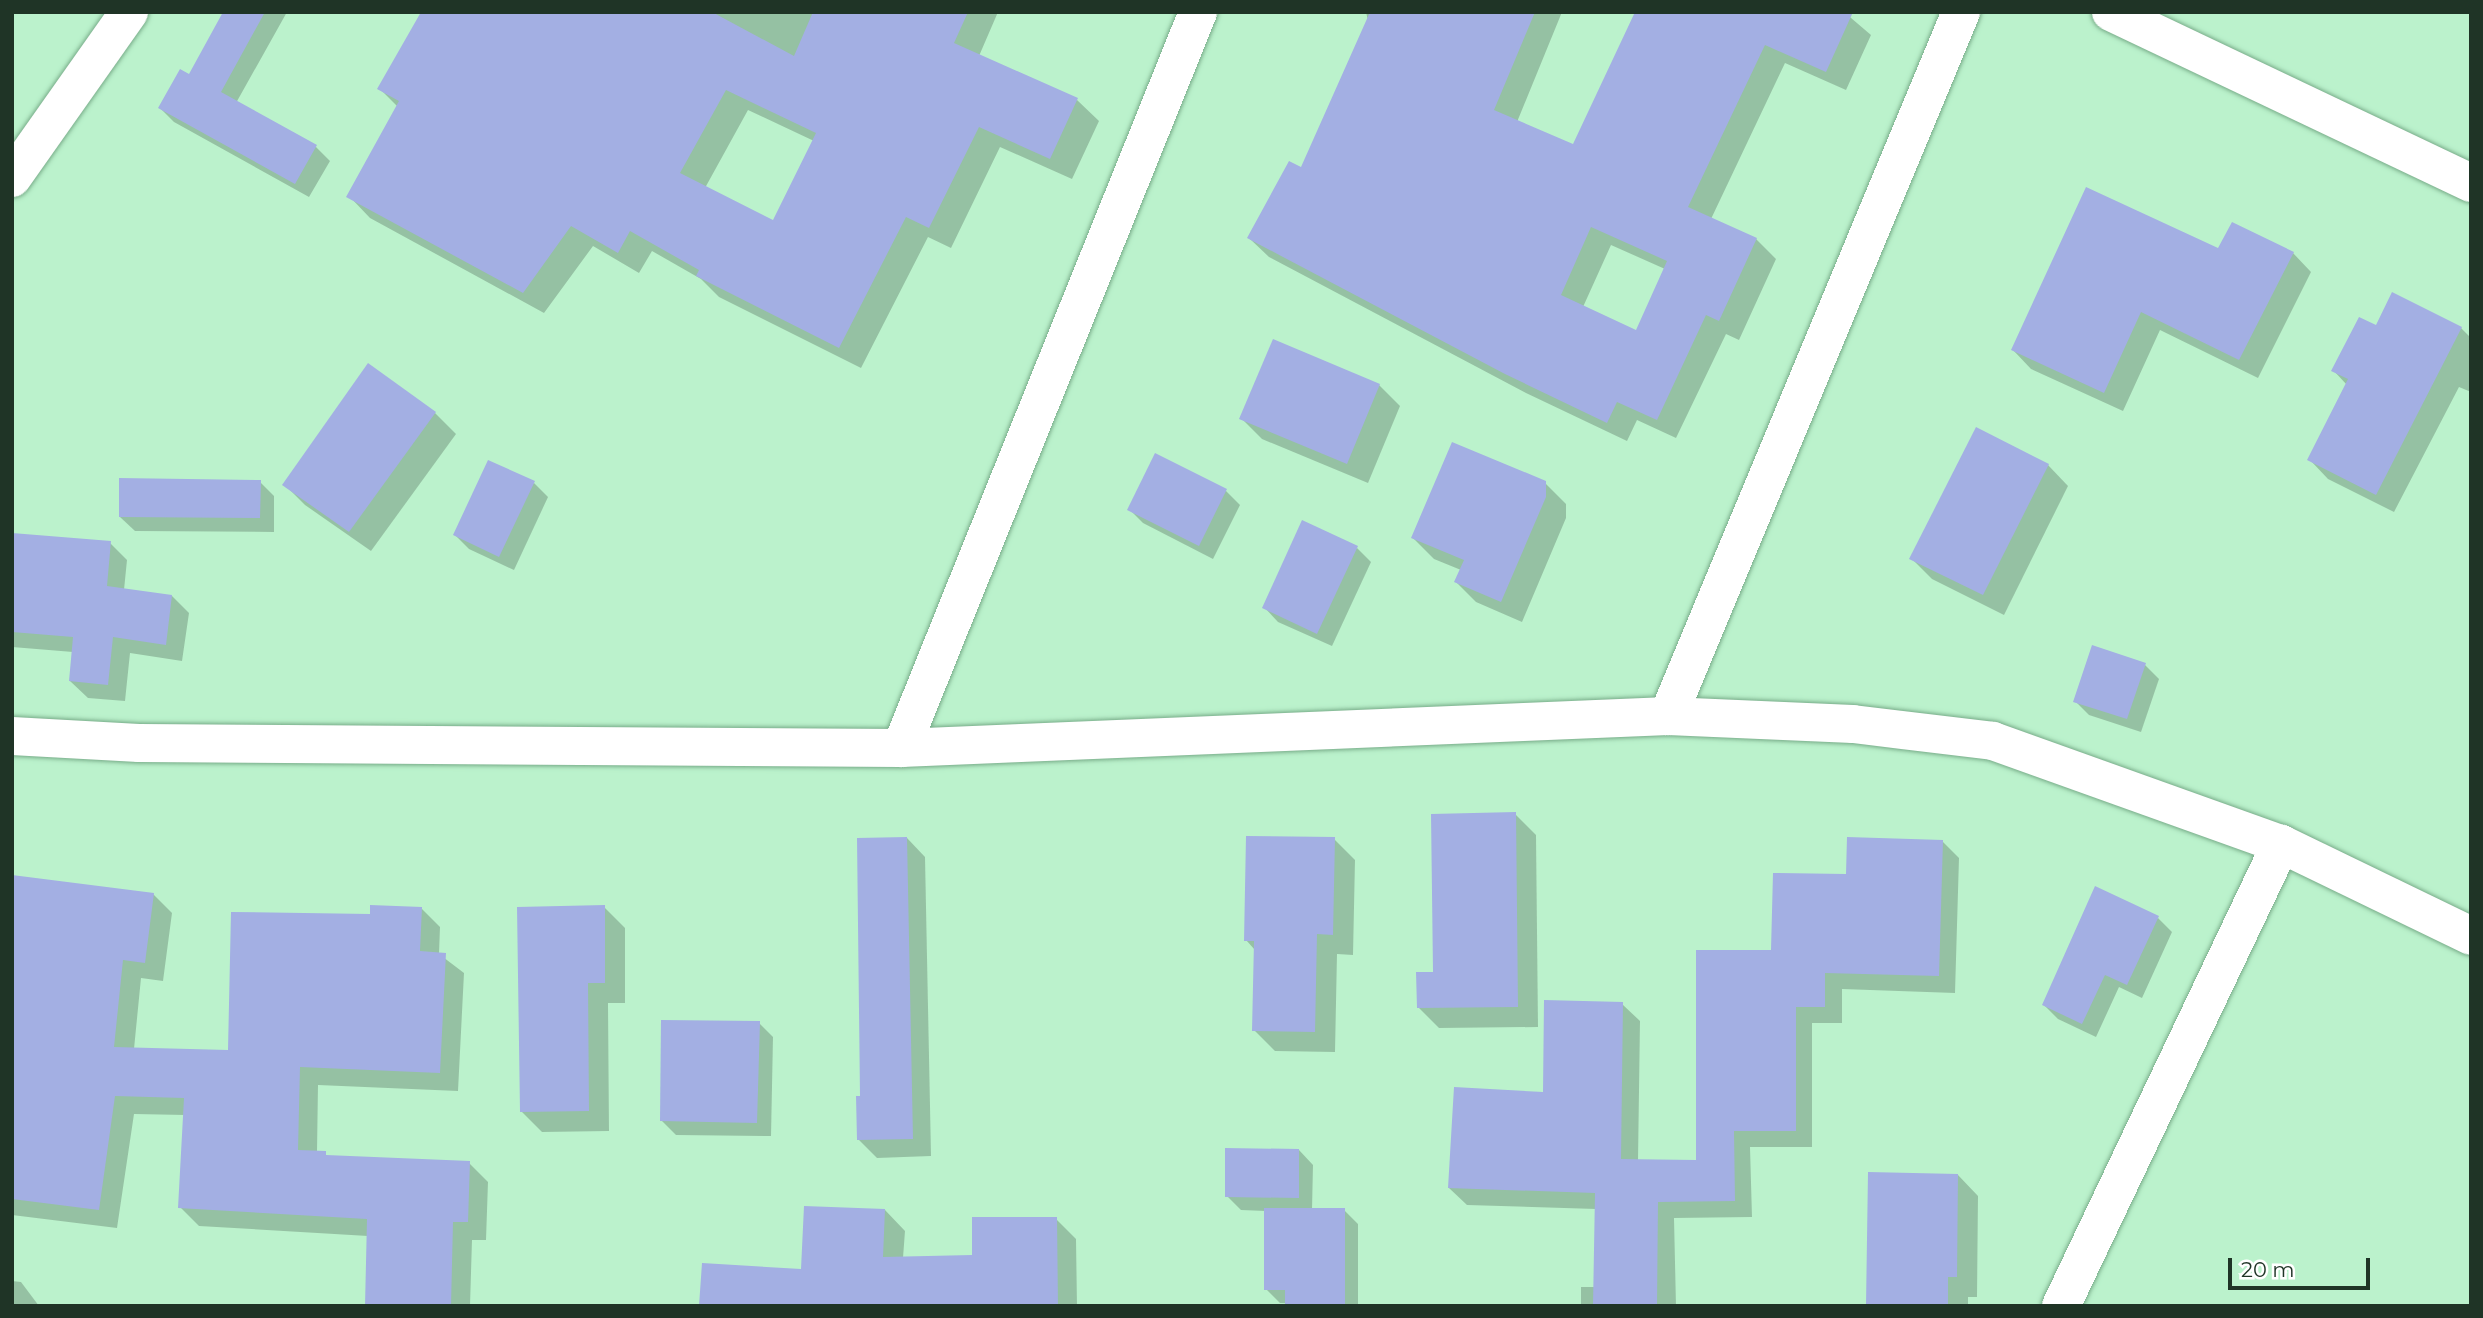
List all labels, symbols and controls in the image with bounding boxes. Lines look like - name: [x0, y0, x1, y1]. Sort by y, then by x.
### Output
- scale bar: [2231, 1244, 2373, 1288]
- text: 20 m: [2241, 1257, 2295, 1282]

